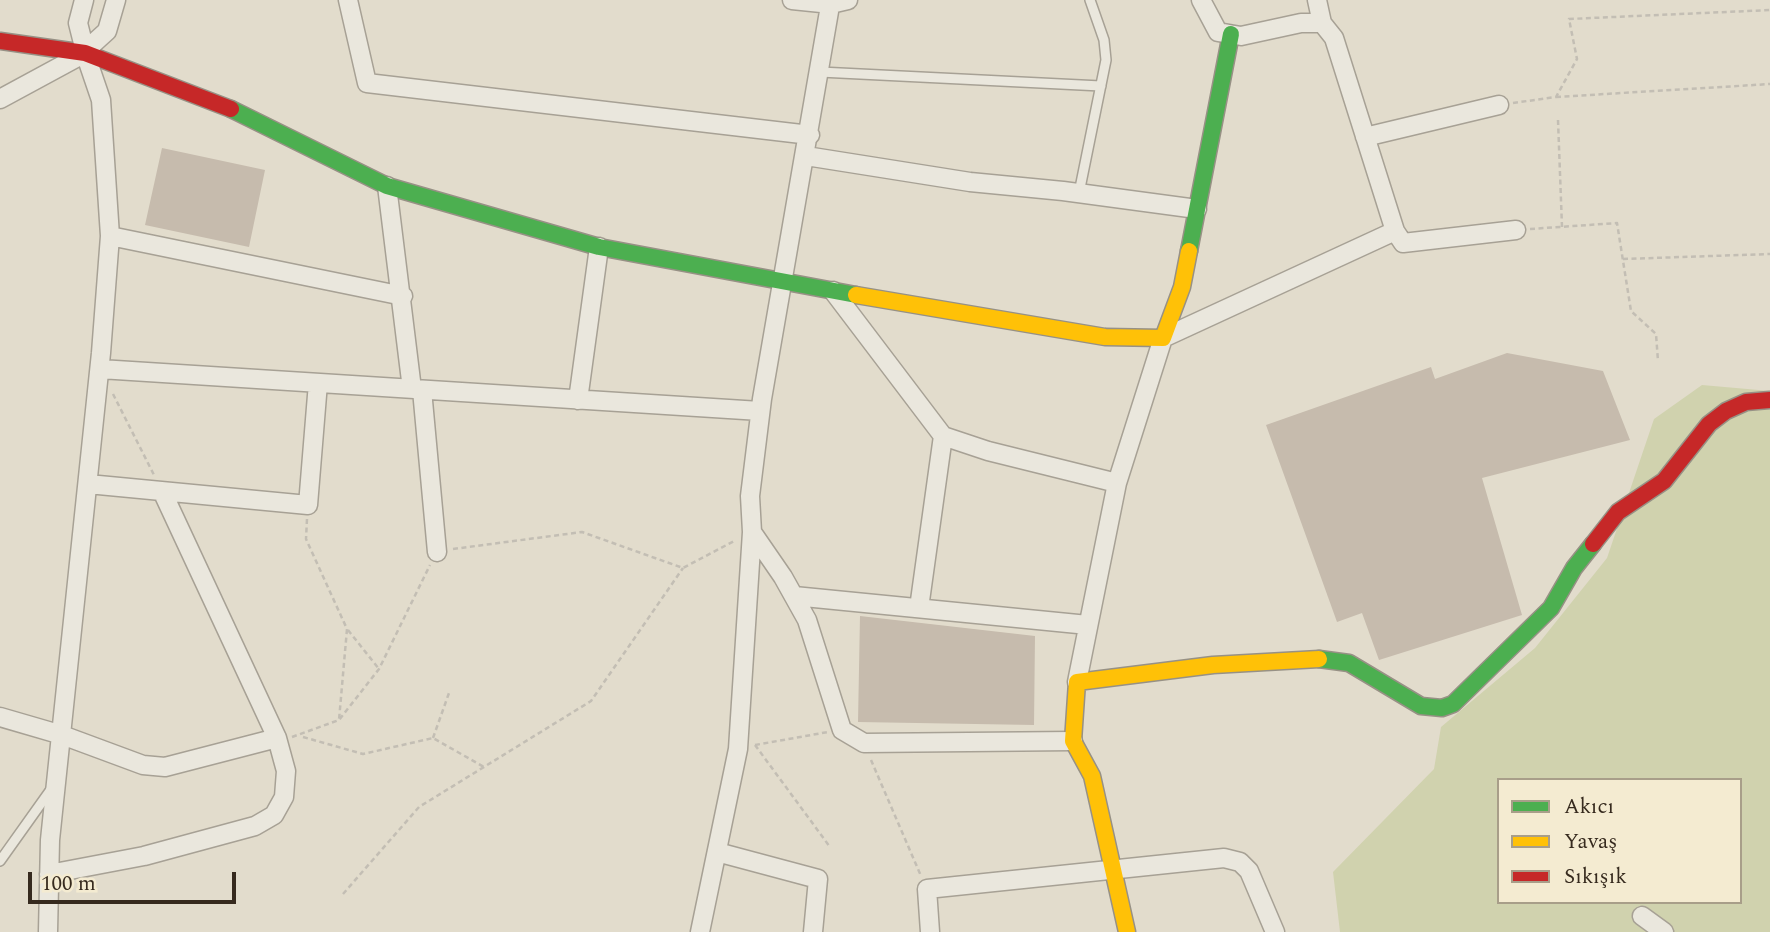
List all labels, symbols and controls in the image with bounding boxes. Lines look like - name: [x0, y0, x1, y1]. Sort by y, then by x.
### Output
- legend: [1497, 778, 1742, 904]
- text: Akıcı: [1564, 791, 1614, 823]
- text: Yavaş: [1564, 826, 1617, 858]
- scale bar: [32, 858, 240, 902]
- text: Sıkışık: [1564, 861, 1627, 893]
- text: 100 m: [41, 868, 96, 900]

